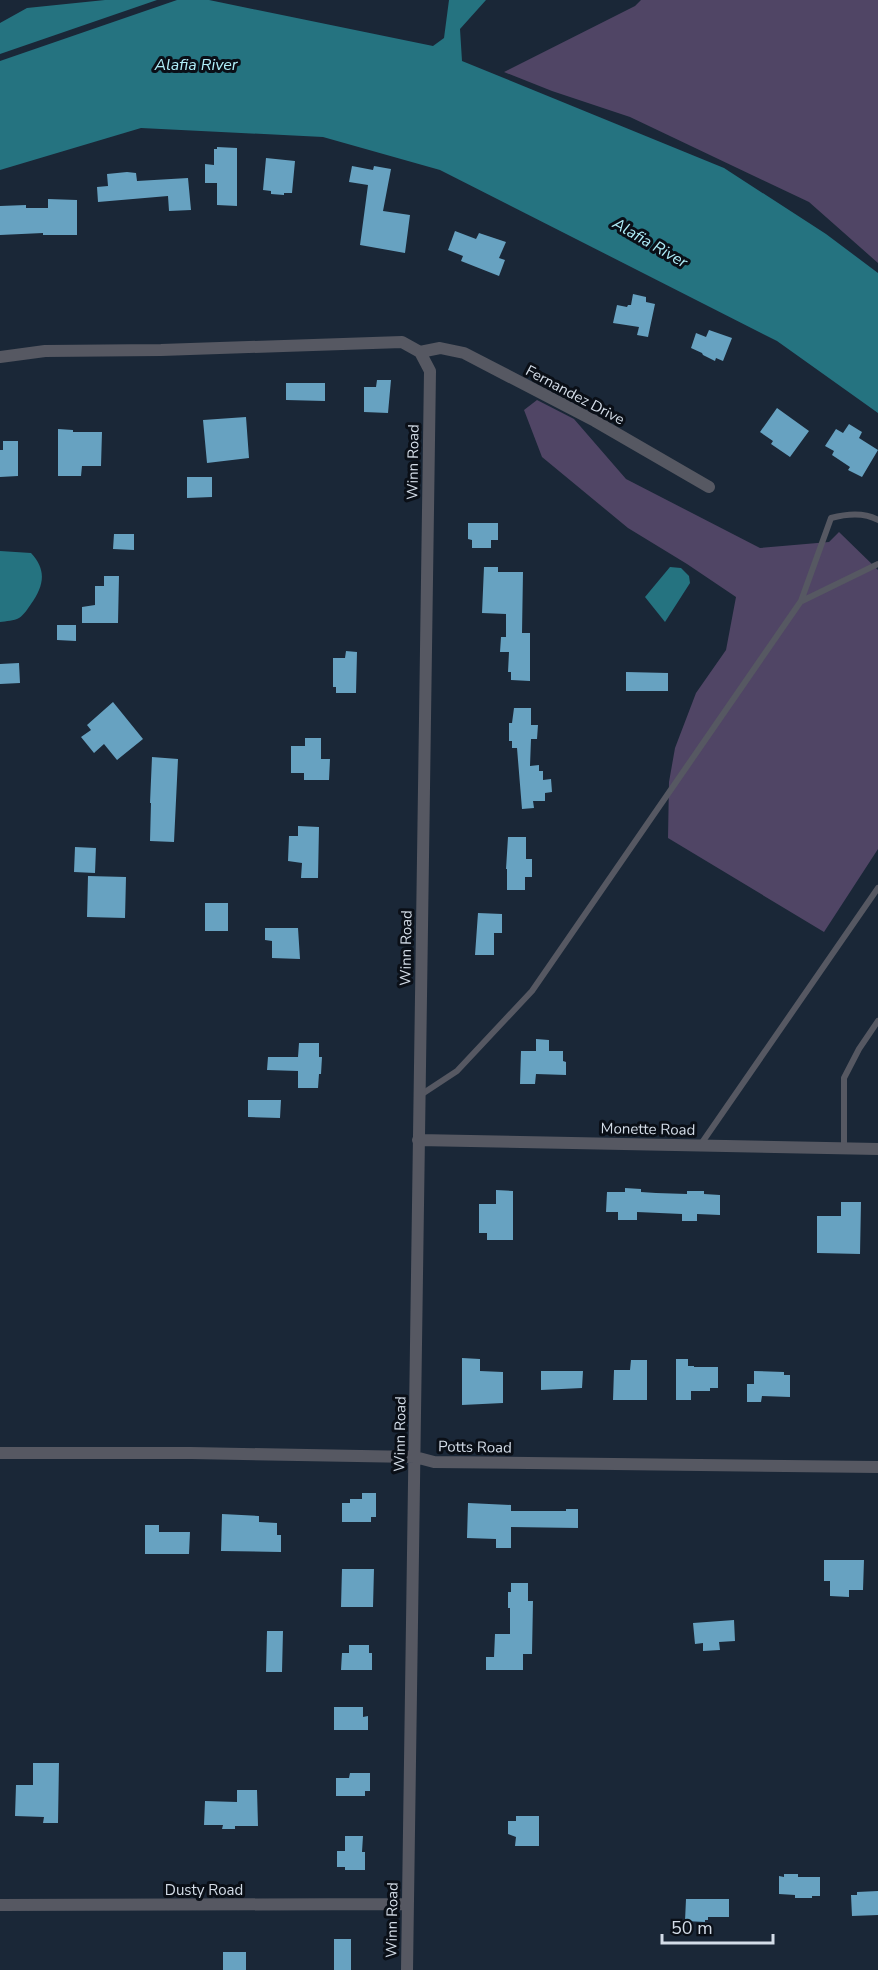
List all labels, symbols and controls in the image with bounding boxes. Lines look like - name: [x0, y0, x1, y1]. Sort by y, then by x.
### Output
- water label: Alafia River: [153, 54, 239, 76]
- water label: Alafia River: [608, 212, 693, 274]
- street label: Fernandez Drive: [522, 361, 628, 430]
- street label: Winn Road: [402, 424, 424, 500]
- street label: Winn Road: [395, 910, 417, 986]
- street label: Monette Road: [601, 1118, 695, 1140]
- street label: Winn Road: [389, 1396, 411, 1472]
- street label: Potts Road: [438, 1436, 512, 1458]
- street label: Dusty Road: [165, 1880, 243, 1900]
- street label: Winn Road: [381, 1882, 403, 1958]
- scale bar: [662, 1907, 773, 1945]
- text: 50 m: [671, 1916, 713, 1940]

